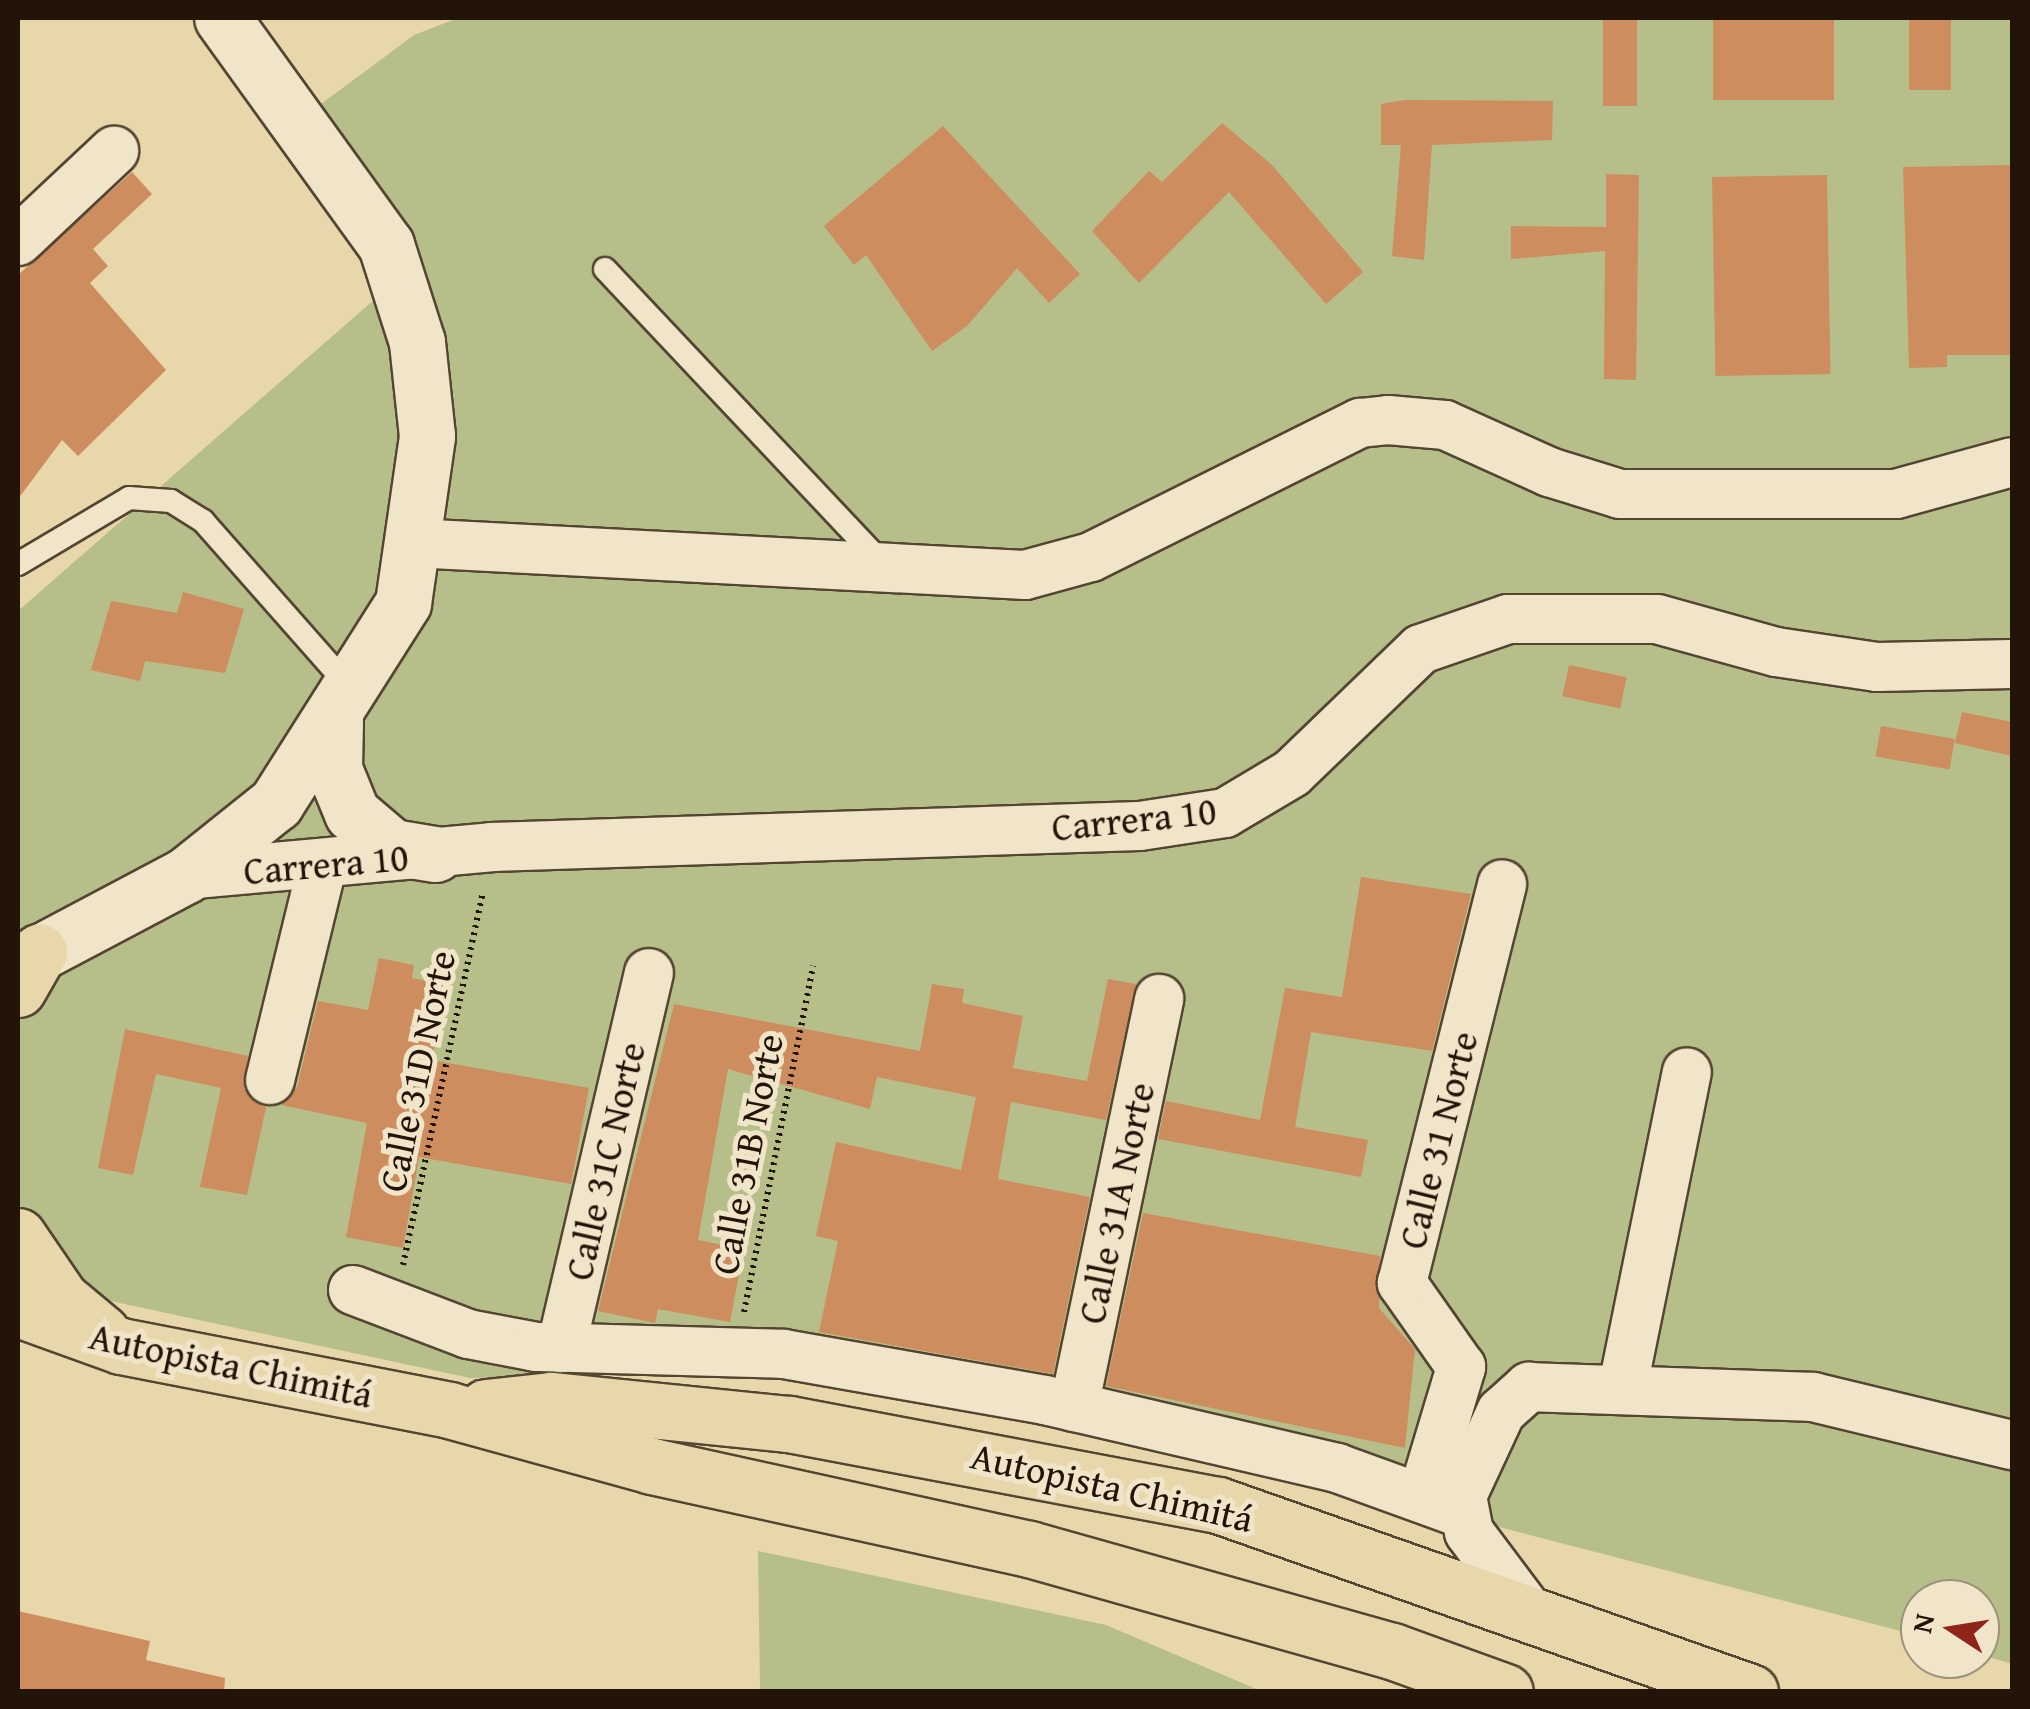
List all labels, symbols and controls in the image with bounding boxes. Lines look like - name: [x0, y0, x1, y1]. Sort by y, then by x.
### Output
- street label: Carrera 10: [1049, 788, 1219, 850]
- street label: Carrera 10: [242, 834, 410, 894]
- street label: Calle 31D Norte: [369, 946, 465, 1196]
- street label: Calle 31 Norte: [1389, 1027, 1487, 1253]
- street label: Calle 31B Norte: [701, 1030, 793, 1278]
- street label: Calle 31C Norte: [555, 1038, 655, 1284]
- street label: Calle 31A Norte: [1068, 1078, 1164, 1328]
- street label: Autopista Chimitá: [85, 1313, 377, 1417]
- street label: Autopista Chimitá: [966, 1432, 1258, 1542]
- north arrow: [1900, 1579, 2000, 1679]
- text: N: [1900, 1610, 1944, 1636]

